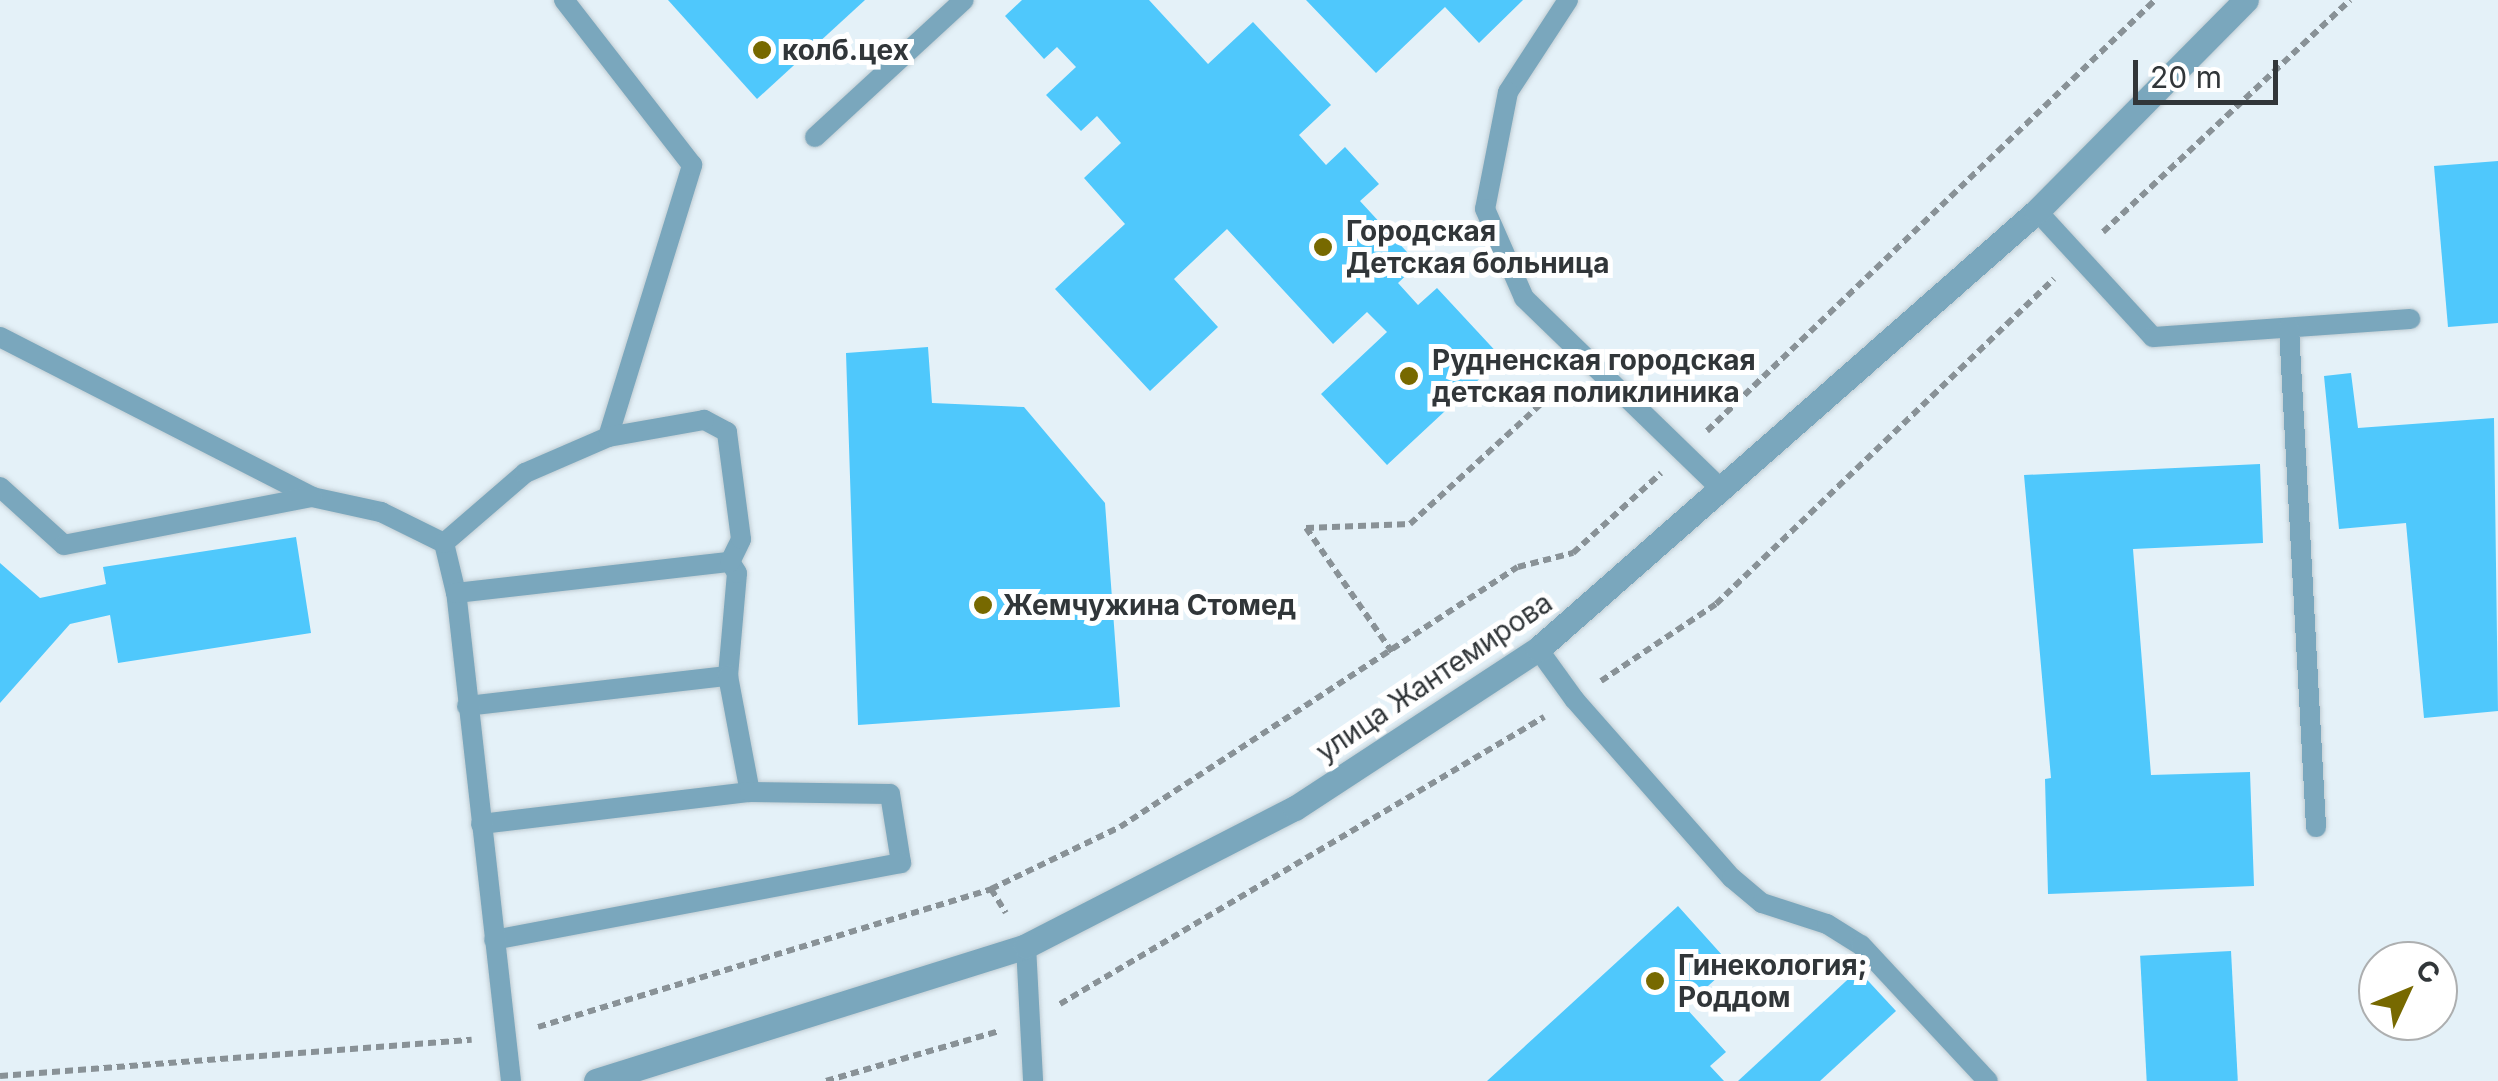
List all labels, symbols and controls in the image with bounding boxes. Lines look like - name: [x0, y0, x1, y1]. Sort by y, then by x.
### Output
- place label: колб.цех: [782, 33, 909, 67]
- marker: колб.цех: [751, 39, 773, 61]
- scale bar: [2138, 40, 2283, 102]
- text: 20 m: [2150, 59, 2222, 95]
- place label: Городская Детская больница: [1346, 214, 1610, 280]
- marker: Городская Детская больница: [1310, 234, 1336, 260]
- place label: Рудненская городская детская поликлиника: [1432, 343, 1756, 409]
- marker: Рудненская городская детская поликлиника: [1396, 363, 1422, 389]
- street label: улица Жантемирова: [1310, 585, 1558, 769]
- place label: Жемчужина Стомед: [1003, 588, 1296, 622]
- marker: Жемчужина Стомед: [972, 594, 994, 616]
- north arrow: [2358, 941, 2458, 1041]
- place label: Гинекология; Роддом: [1678, 948, 1867, 1014]
- text: С: [2409, 952, 2448, 991]
- marker: Гинекология; Роддом: [1642, 968, 1668, 994]

